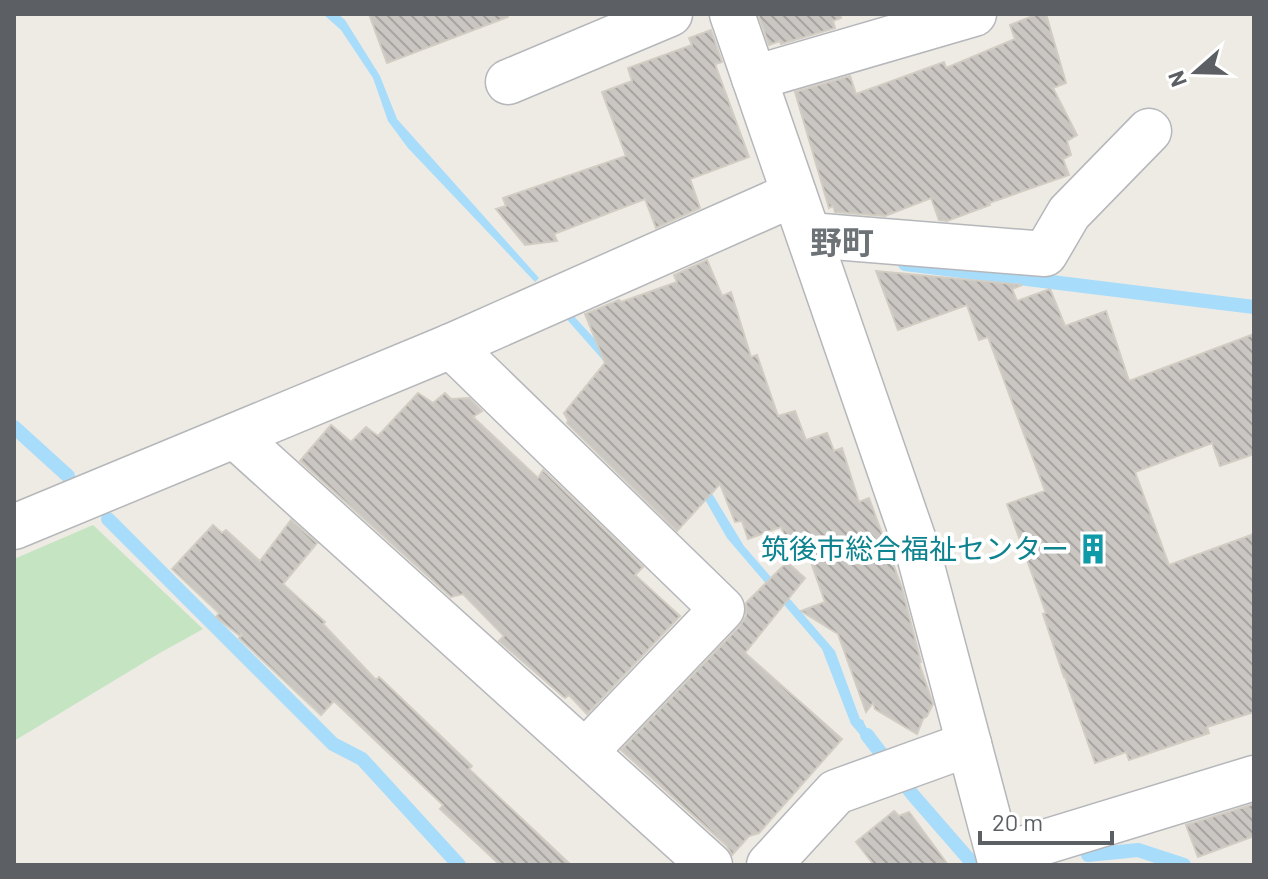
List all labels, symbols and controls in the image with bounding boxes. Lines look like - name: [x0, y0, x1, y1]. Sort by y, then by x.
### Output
- north arrow: [1156, 32, 1236, 112]
- text: N: [1162, 68, 1191, 91]
- district label: 野町: [810, 222, 874, 260]
- place label: 筑後市総合福祉センター: [761, 531, 1069, 565]
- building icon: 筑後市総合福祉センター: [1076, 532, 1110, 566]
- scale bar: [980, 795, 1112, 845]
- text: 20 m: [992, 807, 1043, 836]

